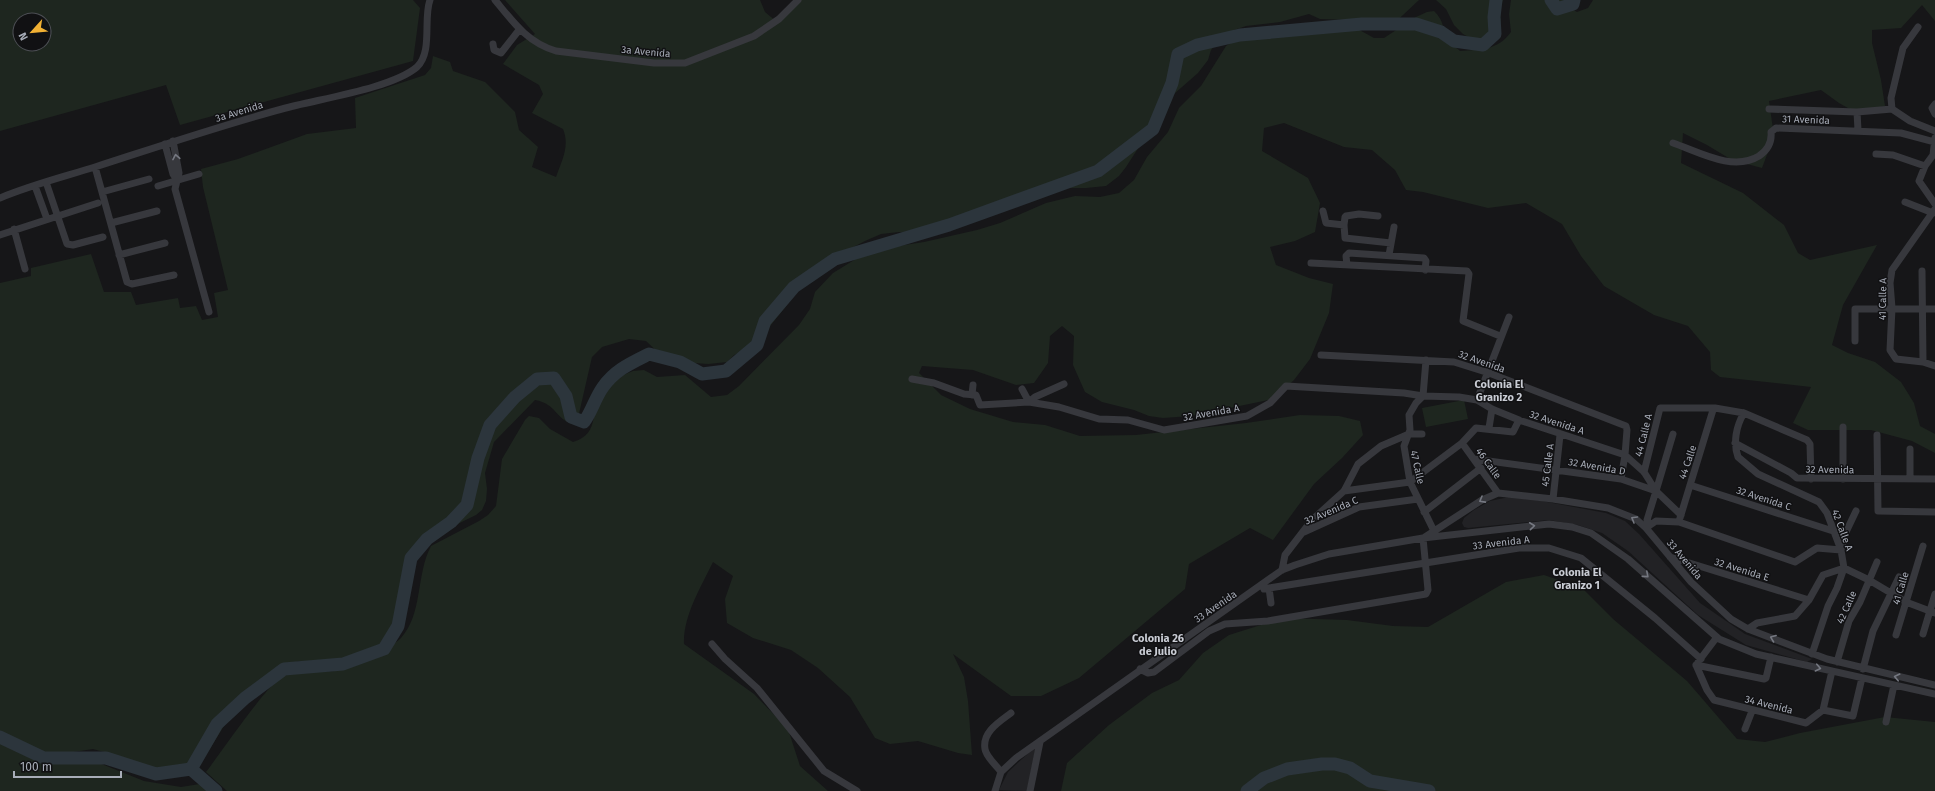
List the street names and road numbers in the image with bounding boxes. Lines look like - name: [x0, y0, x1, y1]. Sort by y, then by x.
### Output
- street label: 3a Avenida: [621, 44, 671, 60]
- street label: 3a Avenida: [214, 99, 265, 125]
- street label: 31 Avenida: [1782, 113, 1830, 127]
- street label: 41 Calle A: [1877, 278, 1889, 320]
- street label: 32 Avenida: [1457, 348, 1507, 376]
- street label: 32 Avenida A: [1182, 402, 1241, 424]
- street label: 32 Avenida A: [1528, 408, 1586, 438]
- street label: 44 Calle A: [1633, 412, 1655, 458]
- street label: 45 Calle A: [1539, 443, 1557, 487]
- street label: 44 Calle: [1677, 444, 1699, 481]
- street label: 46 Calle: [1473, 446, 1503, 481]
- street label: 47 Calle: [1407, 449, 1427, 485]
- street label: 32 Avenida D: [1567, 456, 1626, 478]
- street label: 32 Avenida: [1806, 464, 1854, 476]
- street label: 32 Avenida C: [1735, 484, 1793, 514]
- street label: 32 Avenida C: [1303, 494, 1360, 528]
- street label: 42 Calle A: [1829, 508, 1855, 553]
- street label: 33 Avenida A: [1472, 534, 1530, 552]
- street label: 33 Avenida: [1664, 537, 1705, 582]
- street label: 32 Avenida E: [1713, 556, 1771, 584]
- street label: 41 Calle: [1890, 570, 1912, 606]
- street label: 33 Avenida: [1192, 588, 1239, 625]
- street label: 42 Calle: [1834, 589, 1859, 626]
- street label: 34 Avenida: [1743, 693, 1794, 717]

